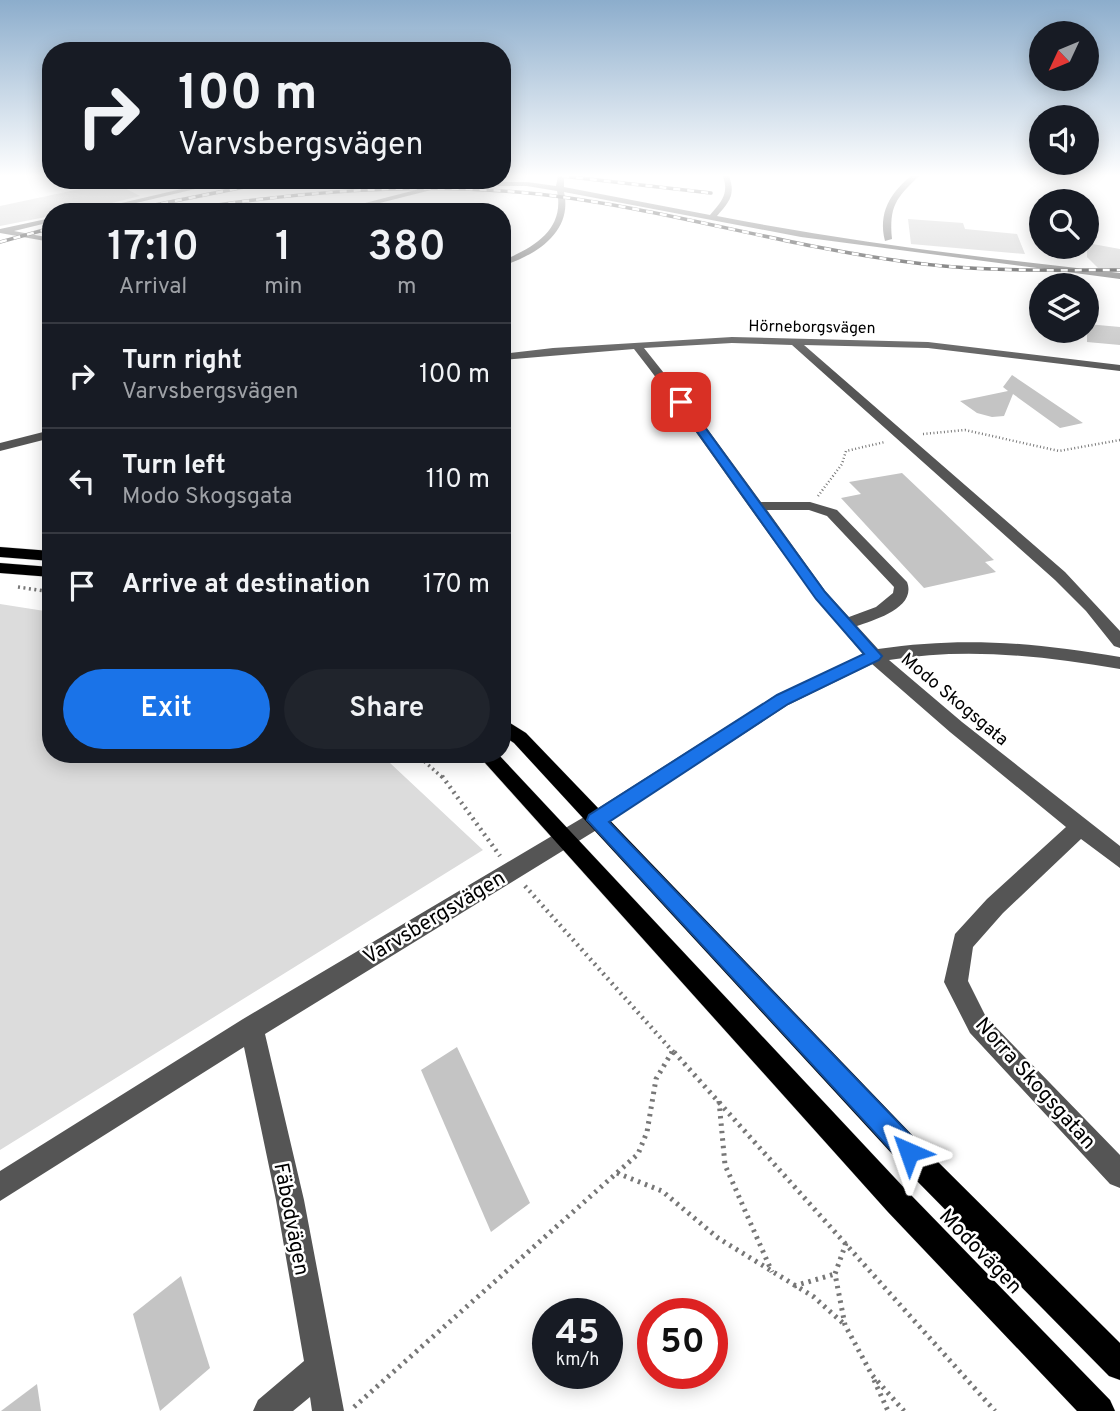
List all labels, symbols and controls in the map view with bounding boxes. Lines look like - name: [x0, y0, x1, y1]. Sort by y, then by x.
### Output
- north arrow: [1029, 21, 1099, 91]
- map controls: [1029, 21, 1099, 343]
- text: 100 m: [178, 65, 317, 127]
- icon: right: [63, 70, 154, 161]
- button: sound: [1029, 105, 1099, 175]
- text: Varvsbergsvägen: [178, 126, 424, 166]
- button: search: [1029, 189, 1099, 259]
- text: 17:10: [107, 222, 199, 275]
- text: 1: [275, 222, 292, 275]
- text: 380: [368, 222, 446, 275]
- text: Arrival: [119, 273, 187, 302]
- text: min: [264, 273, 302, 302]
- text: m: [397, 273, 416, 302]
- button: layers: [1029, 273, 1099, 343]
- street label: Hörneborgsvägen: [748, 317, 876, 339]
- text: Turn right: [122, 345, 242, 378]
- icon: right: [63, 357, 101, 395]
- text: 100 m: [419, 359, 490, 392]
- pin: [651, 372, 711, 432]
- text: Varvsbergsvägen: [122, 378, 298, 407]
- icon: arrive: [662, 383, 700, 421]
- text: Turn left: [122, 450, 226, 483]
- icon: left: [63, 462, 101, 500]
- text: 110 m: [426, 464, 490, 497]
- text: Modo Skogsgata: [122, 483, 292, 512]
- icon: arrive: [63, 567, 101, 605]
- text: Arrive at destination: [122, 569, 370, 602]
- text: 170 m: [423, 569, 490, 602]
- street label: Modo Skogsgata: [896, 648, 1012, 752]
- button: Exit: [63, 669, 270, 749]
- button: Share: [284, 669, 490, 749]
- street label: Varvsbergsvägen: [359, 865, 511, 971]
- street label: Norra Skogsgatan: [968, 1012, 1101, 1156]
- position arrow: [872, 1115, 946, 1189]
- street label: Fäbodvägen: [266, 1161, 315, 1278]
- street label: Modovägen: [932, 1204, 1027, 1301]
- speed limit sign: 50: [637, 1298, 728, 1389]
- text: 45: [556, 1312, 599, 1356]
- text: km/h: [556, 1349, 599, 1372]

